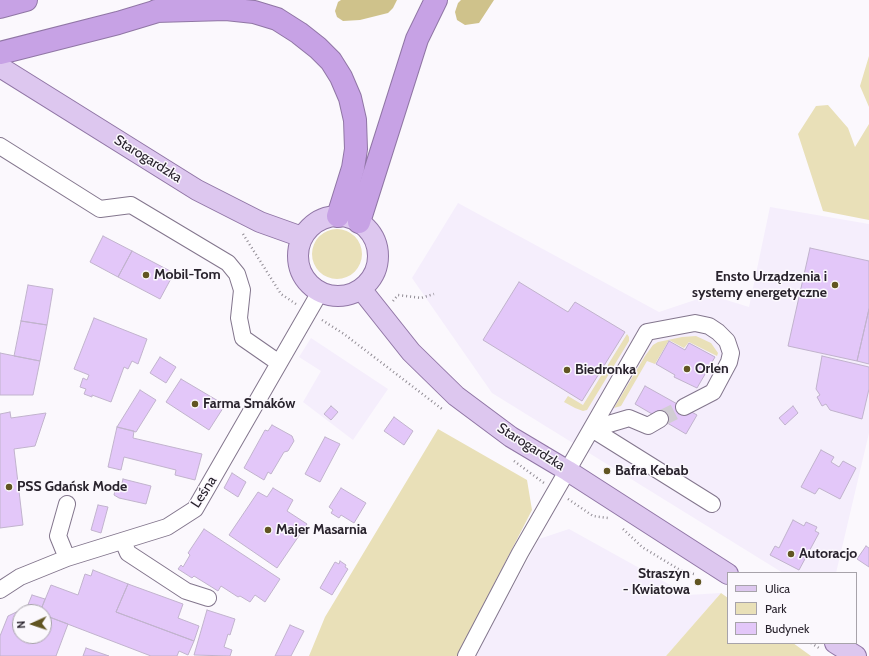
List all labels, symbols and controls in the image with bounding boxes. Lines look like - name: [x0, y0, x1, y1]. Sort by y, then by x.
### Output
- street label: Starogardzka: [111, 132, 185, 186]
- place label: Mobil-Tom: [154, 267, 221, 283]
- place label: Ensto Urządzenia i systemy energetyczne: [692, 269, 827, 302]
- marker: Mobil-Tom: [141, 270, 151, 280]
- marker: Ensto Urządzenia i systemy energetyczne: [830, 280, 840, 290]
- place label: Orlen: [695, 361, 729, 377]
- place label: Biedronka: [575, 362, 636, 378]
- marker: Orlen: [682, 364, 692, 374]
- marker: Biedronka: [562, 365, 572, 375]
- place label: Farma Smaków: [203, 396, 295, 412]
- marker: Farma Smaków: [190, 399, 200, 409]
- street label: Starogardzka: [494, 420, 568, 474]
- place label: Bafra Kebab: [615, 463, 689, 479]
- marker: Bafra Kebab: [602, 466, 612, 476]
- street label: Leśna: [188, 473, 220, 511]
- place label: PSS Gdańsk Mode: [17, 479, 127, 495]
- marker: PSS Gdańsk Mode: [4, 482, 14, 492]
- place label: Majer Masarnia: [276, 522, 367, 538]
- marker: Majer Masarnia: [263, 525, 273, 535]
- place label: Autoracjo: [799, 546, 857, 562]
- marker: Autoracjo: [786, 549, 796, 559]
- place label: Straszyn - Kwiatowa: [623, 566, 690, 598]
- legend: [727, 572, 857, 644]
- marker: Straszyn - Kwiatowa: [693, 577, 703, 587]
- text: Ulica: [765, 581, 790, 596]
- text: Park: [765, 601, 787, 616]
- north arrow: [12, 604, 52, 644]
- text: N: [14, 620, 28, 629]
- text: Budynek: [765, 621, 809, 636]

